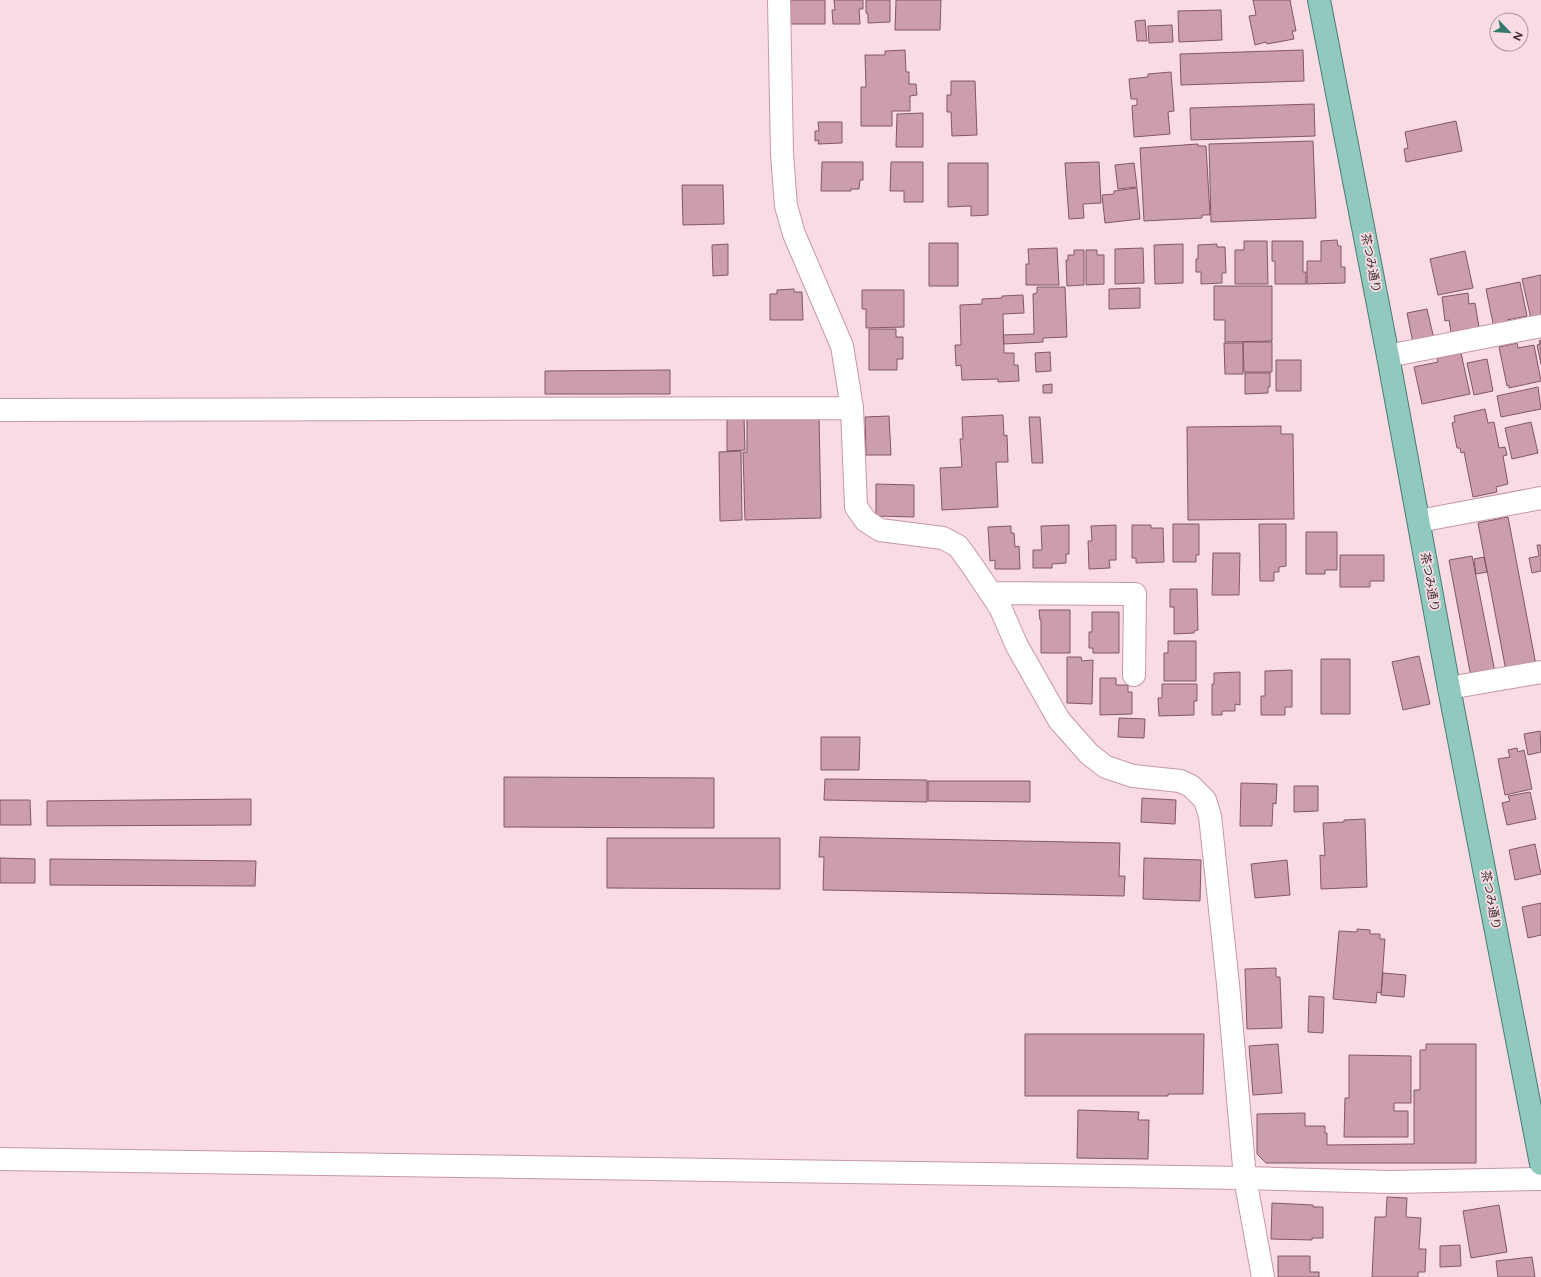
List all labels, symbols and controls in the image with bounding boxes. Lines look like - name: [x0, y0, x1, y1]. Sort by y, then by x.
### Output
- north arrow: [1489, 12, 1529, 52]
- text: N: [1510, 29, 1525, 43]
- street label: 茶つみ通り: [1358, 232, 1384, 294]
- street label: 茶つみ通り: [1418, 551, 1442, 613]
- street label: 茶つみ通り: [1478, 869, 1504, 931]

